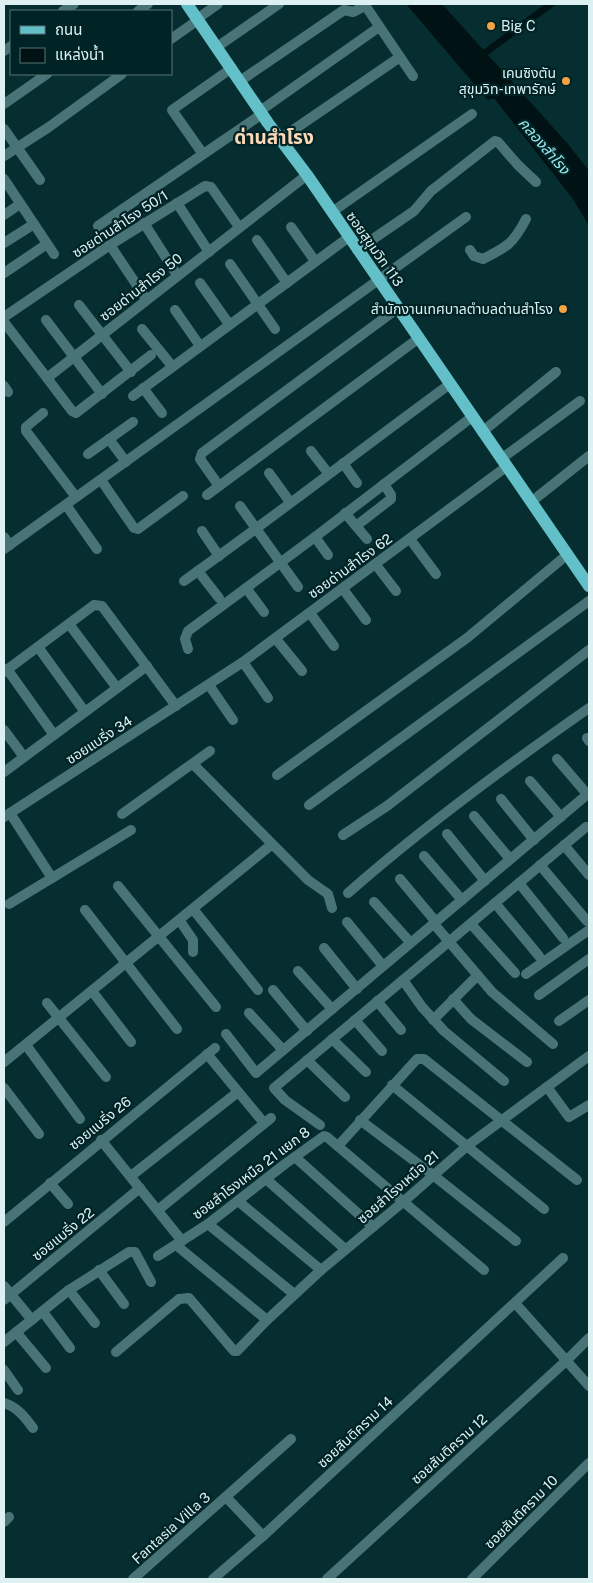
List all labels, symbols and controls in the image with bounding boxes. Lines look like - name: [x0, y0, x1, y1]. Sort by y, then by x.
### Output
- legend: [10, 10, 172, 75]
- place label: Big C: [501, 18, 536, 34]
- marker: Big C: [485, 20, 497, 32]
- text: ถนน: [55, 21, 82, 38]
- text: แหล่งน้ำ: [55, 44, 104, 63]
- place label: เคนซิงตัน สุขุมวิท-เทพารักษ์: [459, 65, 556, 98]
- marker: เคนซิงตัน สุขุมวิท-เทพารักษ์: [560, 75, 572, 87]
- water label: คลองสำโรง: [515, 114, 574, 178]
- district label: ด่านสำโรง: [234, 126, 314, 148]
- street label: ซอยด่านสำโรง 50/1: [69, 187, 171, 261]
- street label: ซอยสุขุมวิท 113: [343, 209, 407, 290]
- street label: ซอยด่านสำโรง 50: [97, 250, 185, 324]
- place label: สำนักงานเทศบาลตำบลด่านสำโรง: [371, 301, 553, 317]
- marker: สำนักงานเทศบาลตำบลด่านสำโรง: [557, 303, 569, 315]
- street label: ซอยด่านสำโรง 62: [305, 530, 395, 602]
- street label: ซอยแบริ่ง 34: [62, 712, 135, 767]
- street label: ซอยแบริ่ง 26: [65, 1092, 134, 1153]
- street label: ซอยสำโรงเหนือ 21 แยก 8: [189, 1124, 313, 1222]
- street label: ซอยสำโรงเหนือ 21: [354, 1147, 442, 1227]
- street label: ซอยแบริ่ง 22: [28, 1203, 97, 1264]
- street label: ซอยสันติคราม 14: [314, 1393, 396, 1471]
- street label: ซอยสันติคราม 12: [408, 1411, 490, 1487]
- street label: ซอยสันติคราม 10: [481, 1472, 561, 1552]
- street label: Fantasia Villa 3: [129, 1489, 213, 1567]

